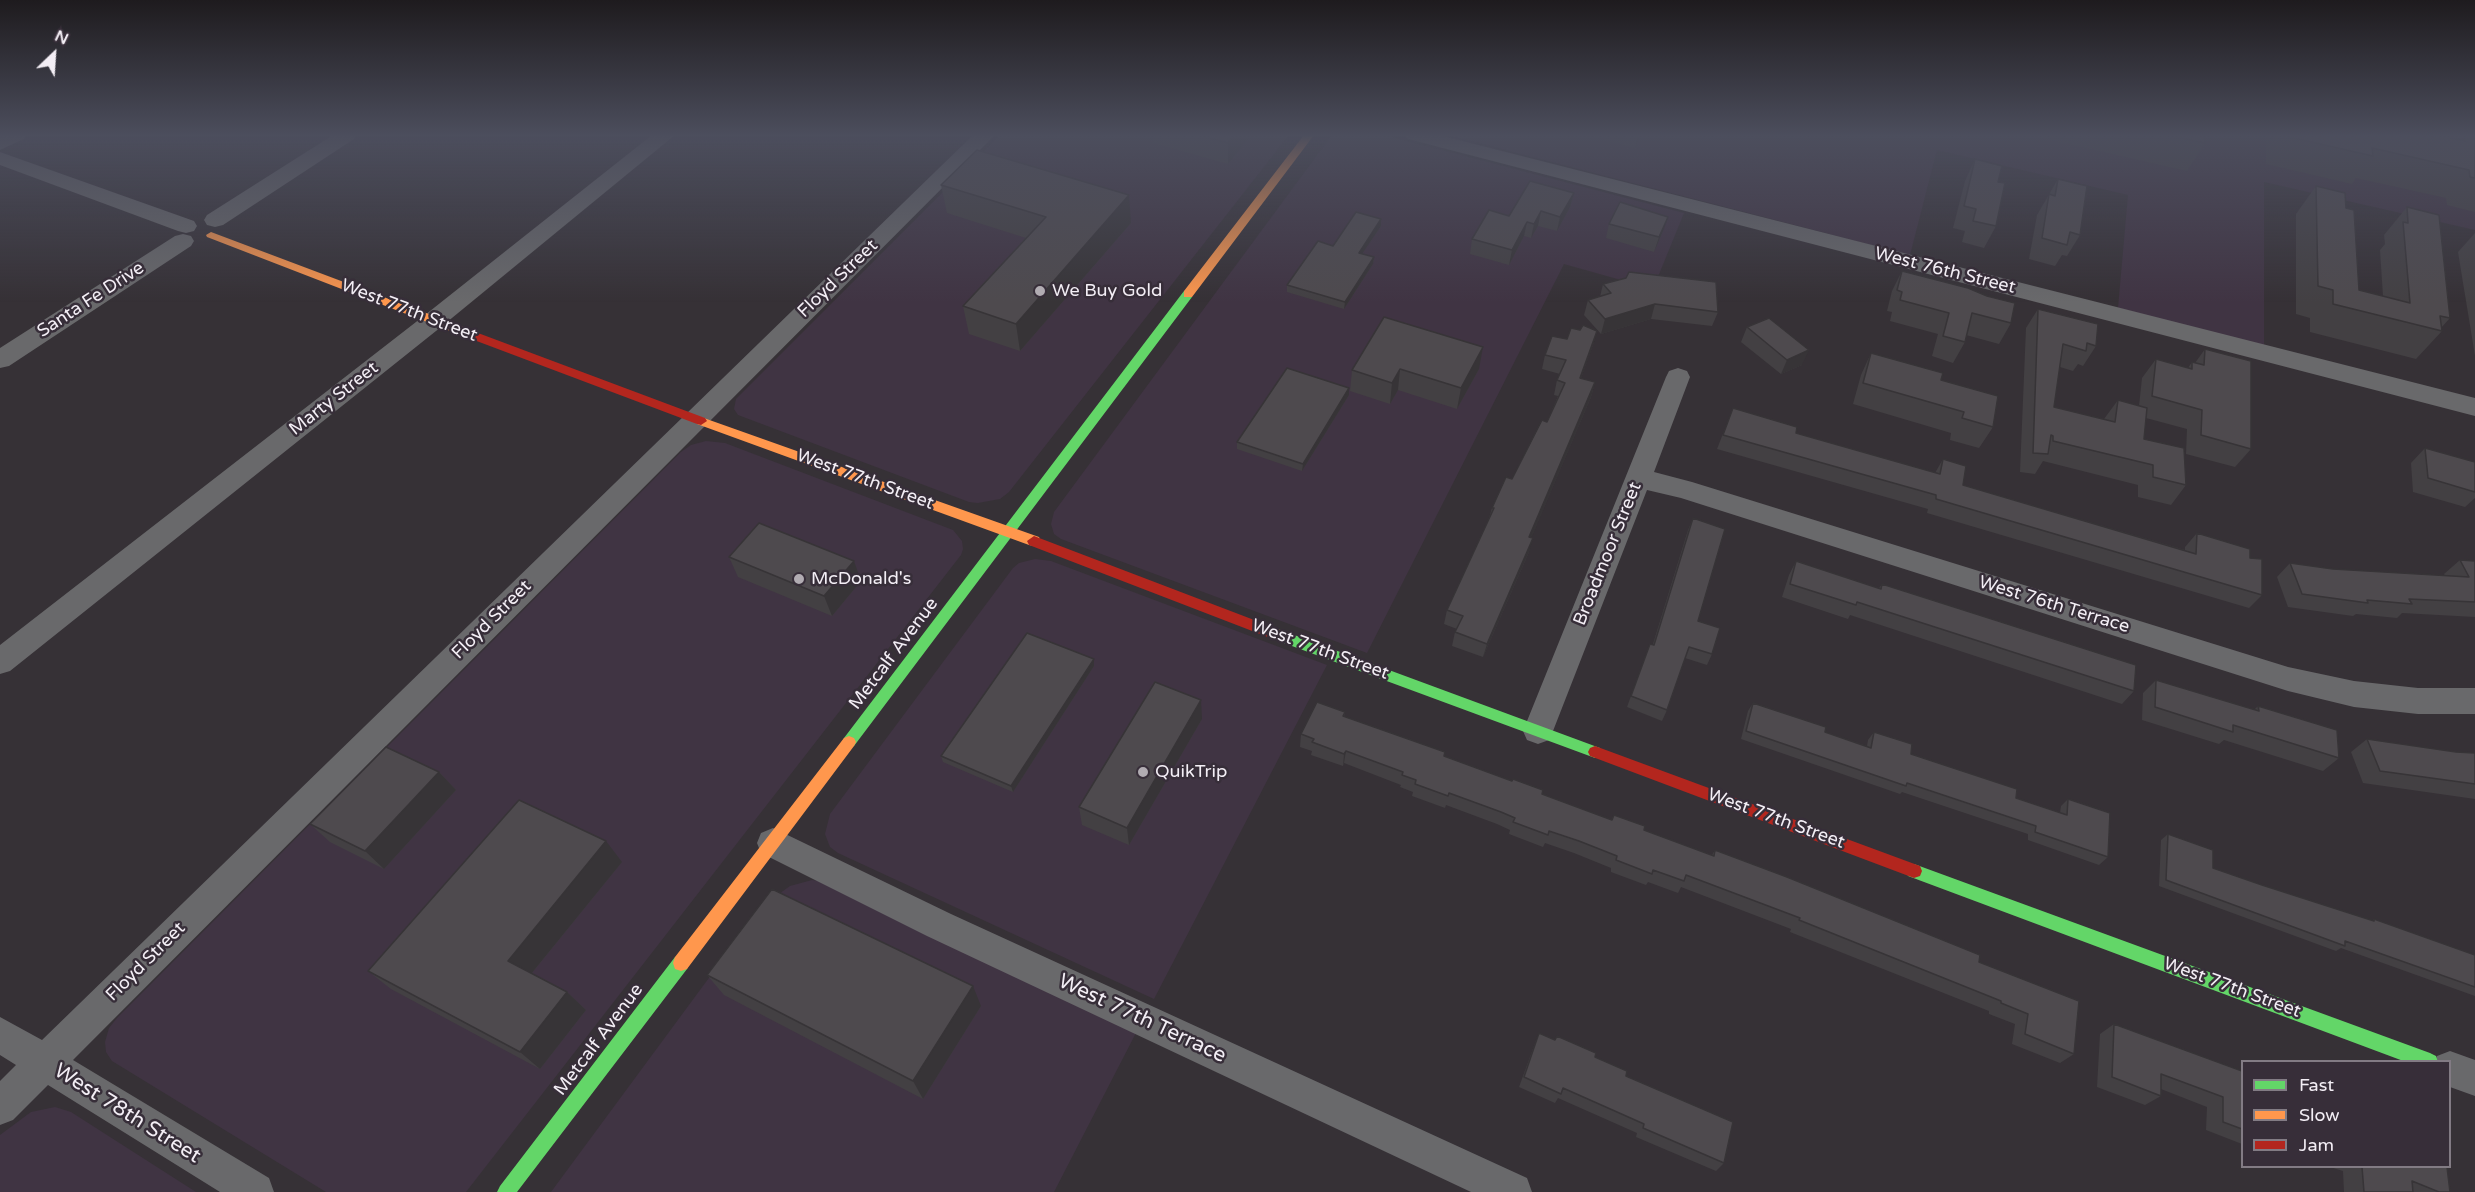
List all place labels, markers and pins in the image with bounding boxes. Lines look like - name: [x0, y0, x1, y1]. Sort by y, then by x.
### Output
- place label: We Buy Gold: [1052, 280, 1162, 302]
- marker: We Buy Gold: [1033, 284, 1047, 298]
- place label: McDonald's: [811, 568, 911, 590]
- marker: McDonald's: [792, 572, 806, 586]
- place label: QuikTrip: [1155, 761, 1227, 783]
- marker: QuikTrip: [1136, 765, 1150, 779]

